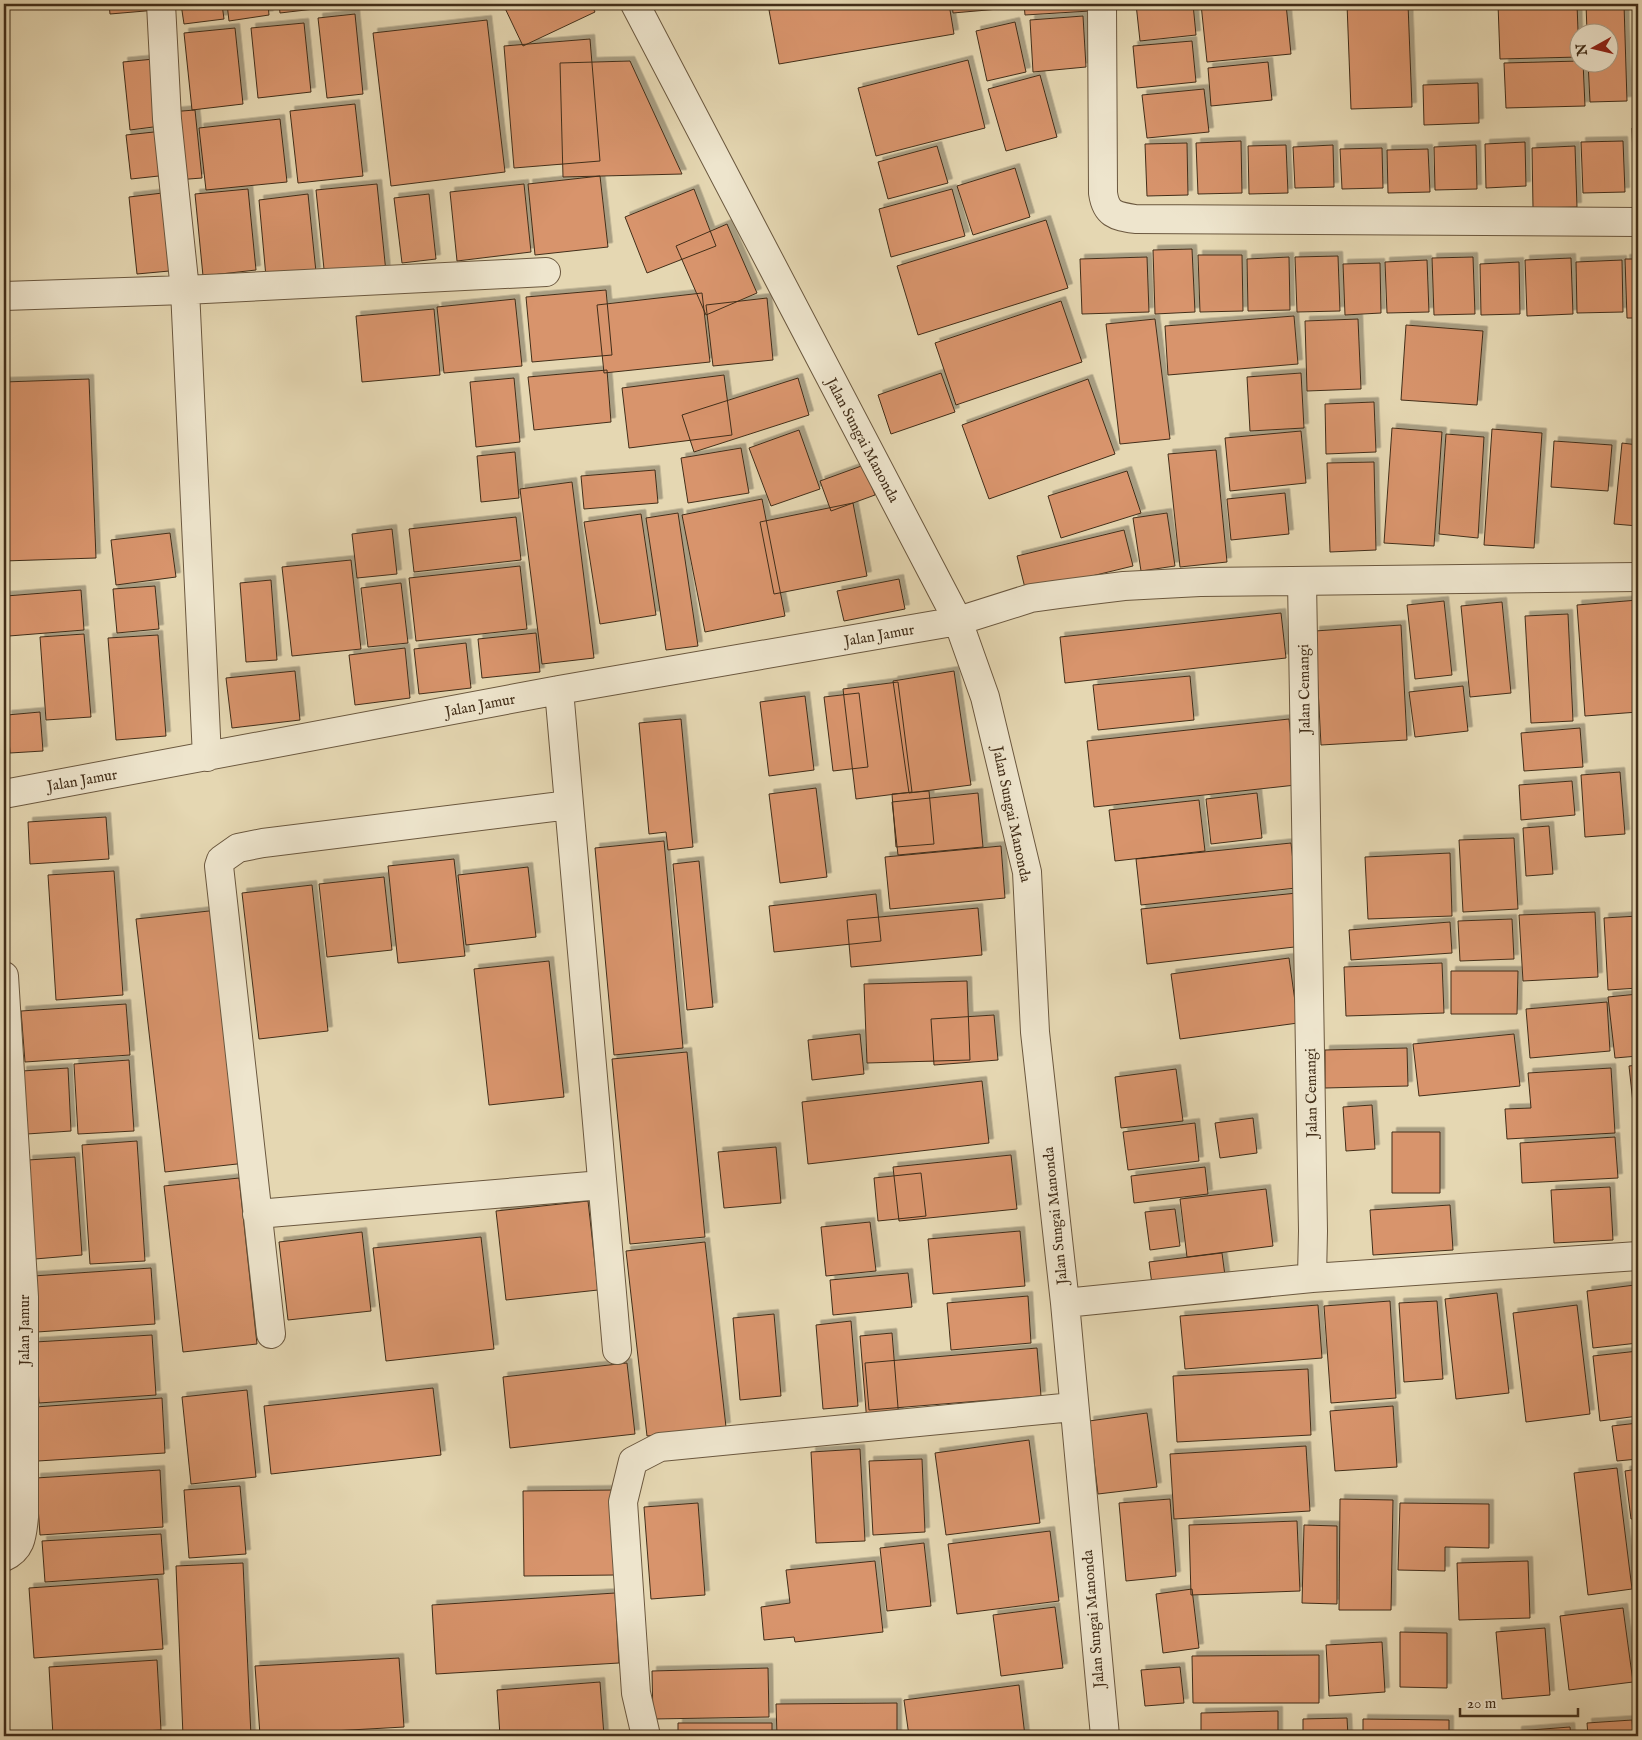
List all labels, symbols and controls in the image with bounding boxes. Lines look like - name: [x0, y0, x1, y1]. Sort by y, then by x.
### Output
- north arrow: [1570, 22, 1620, 72]
- text: N: [1572, 42, 1592, 58]
- street label: Jalan Sungai Manonda: [821, 373, 904, 506]
- street label: Jalan Jamur: [840, 620, 916, 651]
- street label: Jalan Cemangi: [1294, 644, 1315, 736]
- street label: Jalan Jamur: [441, 689, 517, 722]
- street label: Jalan Sungai Manonda: [987, 742, 1035, 884]
- street label: Jalan Jamur: [43, 765, 119, 796]
- street label: Jalan Cemangi: [1301, 1048, 1322, 1140]
- street label: Jalan Sungai Manonda: [1039, 1146, 1072, 1288]
- street label: Jalan Jamur: [15, 1294, 34, 1368]
- street label: Jalan Sungai Manonda: [1078, 1549, 1109, 1691]
- scale bar: [1460, 1685, 1577, 1717]
- text: 20 m: [1467, 1694, 1497, 1713]

